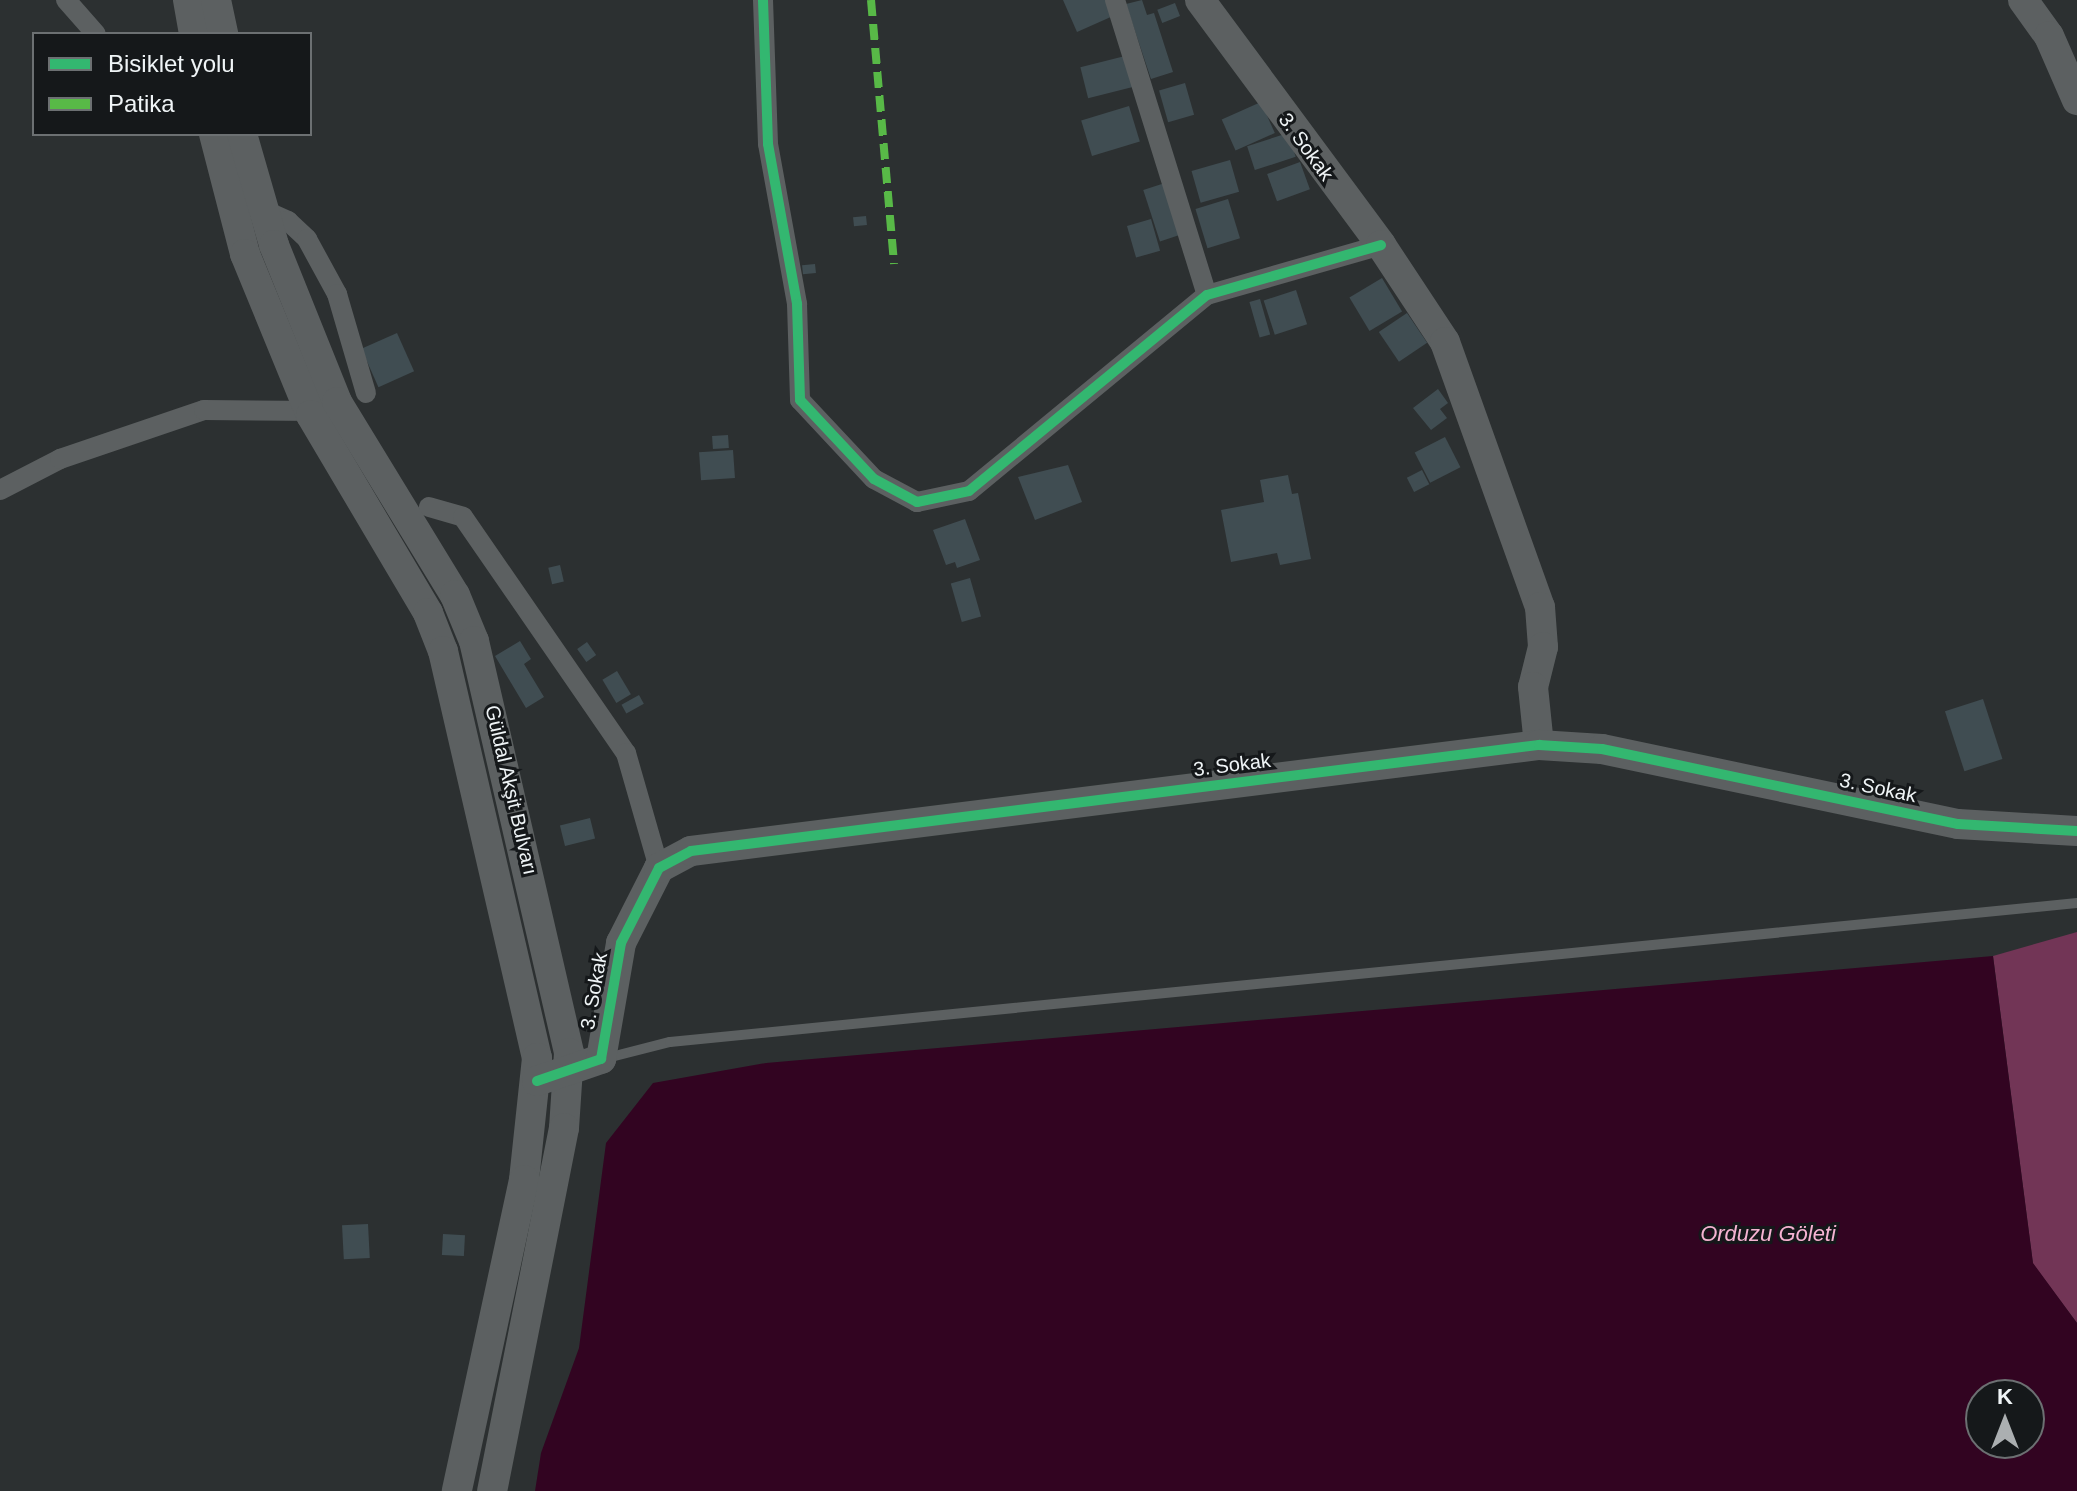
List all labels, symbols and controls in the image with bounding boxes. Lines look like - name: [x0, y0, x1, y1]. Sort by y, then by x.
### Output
- legend: [32, 32, 312, 136]
- text: Bisiklet yolu: [108, 50, 235, 77]
- text: Patika: [108, 90, 175, 117]
- street label: 3. Sokak: [1273, 108, 1339, 186]
- street label: Güldal Akşit Bulvarı: [480, 702, 542, 878]
- street label: 3. Sokak: [1192, 748, 1272, 782]
- street label: 3. Sokak: [1837, 768, 1919, 808]
- street label: 3. Sokak: [575, 951, 613, 1031]
- water label: Orduzu Göleti: [1700, 1221, 1836, 1247]
- north arrow: [1965, 1379, 2045, 1459]
- text: K: [1997, 1384, 2013, 1409]

